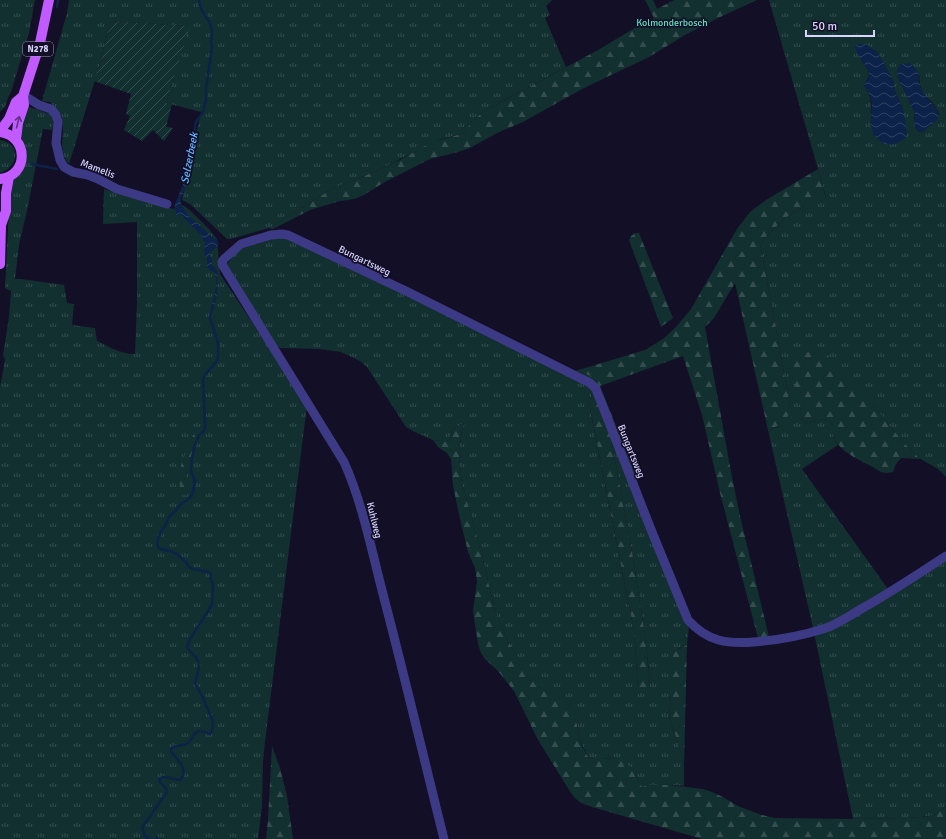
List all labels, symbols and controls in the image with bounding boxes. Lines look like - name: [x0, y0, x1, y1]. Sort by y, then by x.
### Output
- scale bar: [806, 12, 874, 38]
- park label: Kolmonderbosch: [636, 17, 708, 29]
- text: 50 m: [812, 19, 837, 34]
- road number: N278: [23, 42, 53, 56]
- one-way arrow: [15, 116, 23, 129]
- water label: Selzerbeek: [178, 130, 201, 185]
- street label: Mamelis: [79, 157, 117, 181]
- street label: Bungartsweg: [337, 243, 393, 279]
- street label: Bungartsweg: [615, 423, 647, 480]
- street label: Kuhlweg: [364, 501, 384, 540]

